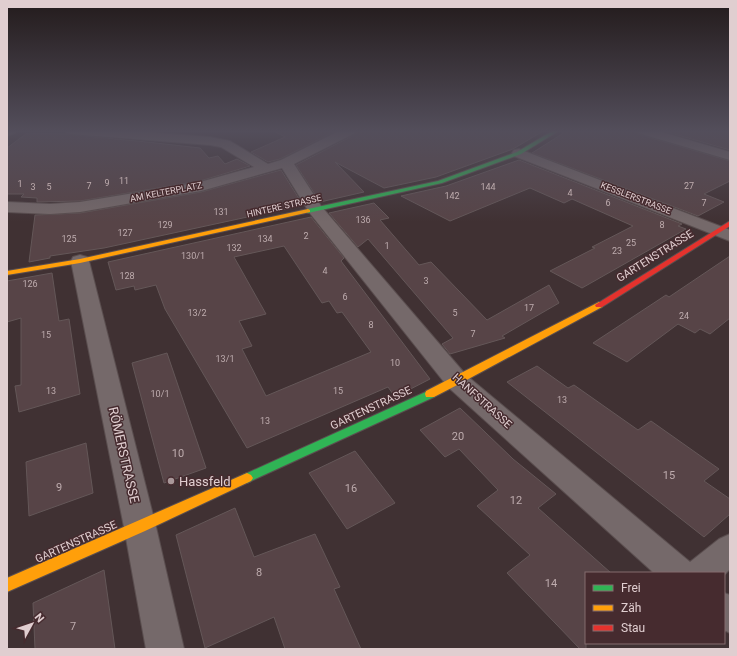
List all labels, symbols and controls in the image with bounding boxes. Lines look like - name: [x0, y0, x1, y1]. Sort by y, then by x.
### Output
- house number: 11: [119, 176, 129, 186]
- house number: 9: [104, 178, 110, 188]
- house number: 1: [17, 179, 23, 189]
- street label: AM KELTERPLATZ: [129, 180, 203, 204]
- street label: KESSLERSTRASSE: [599, 180, 673, 216]
- house number: 7: [86, 181, 92, 191]
- house number: 27: [684, 181, 694, 191]
- house number: 3: [30, 182, 36, 192]
- house number: 5: [46, 182, 52, 192]
- house number: 144: [480, 182, 496, 192]
- house number: 4: [567, 188, 573, 198]
- house number: 142: [444, 191, 460, 201]
- street label: HINTERE STRASSE: [246, 193, 322, 219]
- house number: 6: [605, 198, 611, 208]
- house number: 7: [701, 198, 707, 208]
- house number: 131: [213, 207, 229, 217]
- house number: 136: [355, 215, 371, 225]
- house number: 129: [157, 220, 173, 230]
- house number: 8: [659, 220, 665, 230]
- street label: GARTENSTRASSE: [614, 227, 696, 285]
- house number: 127: [117, 228, 133, 238]
- house number: 2: [303, 231, 309, 241]
- house number: 125: [61, 234, 77, 244]
- house number: 134: [257, 234, 273, 244]
- house number: 25: [626, 238, 636, 248]
- house number: 1: [384, 241, 390, 251]
- house number: 132: [226, 243, 242, 253]
- house number: 23: [612, 246, 622, 256]
- house number: 130/1: [181, 251, 205, 261]
- house number: 4: [322, 266, 328, 276]
- house number: 128: [119, 271, 135, 281]
- house number: 3: [423, 276, 429, 286]
- house number: 126: [22, 279, 38, 289]
- house number: 6: [342, 292, 348, 302]
- house number: 17: [524, 303, 534, 313]
- house number: 13/2: [188, 308, 206, 318]
- house number: 5: [452, 308, 458, 318]
- house number: 24: [679, 311, 689, 321]
- house number: 8: [368, 320, 374, 330]
- house number: 7: [470, 329, 476, 339]
- house number: 15: [41, 330, 51, 340]
- house number: 13/1: [216, 354, 234, 364]
- house number: 10: [390, 358, 400, 368]
- street label: HANFSTRASSE: [450, 371, 514, 431]
- street label: GARTENSTRASSE: [328, 384, 414, 432]
- house number: 13: [46, 386, 56, 396]
- house number: 15: [333, 386, 343, 396]
- house number: 10/1: [151, 389, 169, 399]
- house number: 13: [557, 395, 567, 405]
- street label: RÖMERSTRASSE: [106, 405, 142, 505]
- house number: 13: [260, 416, 270, 426]
- house number: 20: [452, 430, 464, 443]
- house number: 10: [172, 447, 184, 460]
- house number: 15: [663, 469, 675, 482]
- place label: Hassfeld: [179, 474, 231, 489]
- marker: Hassfeld: [166, 476, 176, 486]
- house number: 9: [56, 481, 62, 494]
- house number: 16: [345, 482, 357, 495]
- house number: 12: [510, 494, 522, 507]
- street label: GARTENSTRASSE: [33, 518, 119, 566]
- house number: 8: [256, 566, 262, 579]
- legend: [585, 572, 725, 644]
- house number: 14: [545, 577, 557, 590]
- text: Frei: [621, 581, 641, 595]
- text: Zäh: [621, 601, 641, 615]
- north arrow: [12, 604, 52, 644]
- text: N: [32, 611, 47, 625]
- house number: 7: [70, 620, 76, 633]
- text: Stau: [621, 621, 645, 635]

